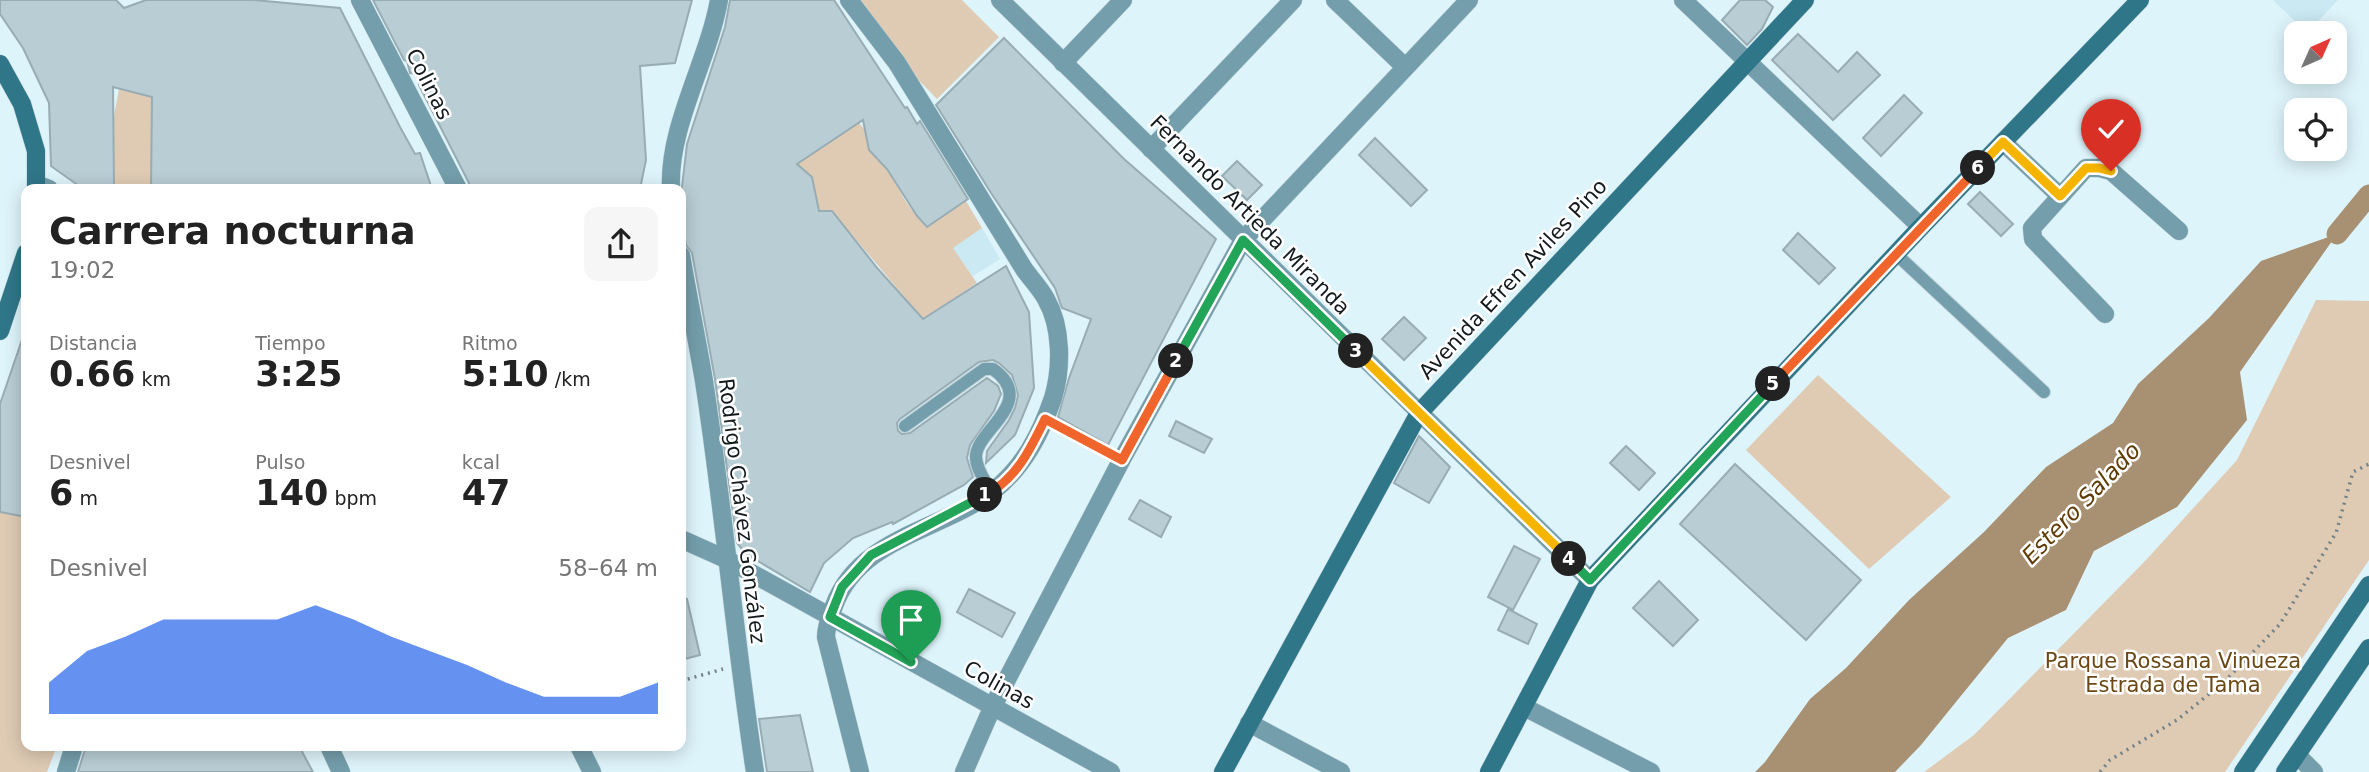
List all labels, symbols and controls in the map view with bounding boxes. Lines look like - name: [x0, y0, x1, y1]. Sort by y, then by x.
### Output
- north arrow: [2284, 21, 2347, 84]
- map controls: [2284, 21, 2347, 161]
- street label: Colinas: [401, 45, 457, 123]
- button: locate: [2284, 98, 2347, 161]
- pin: [2081, 99, 2141, 171]
- street label: Fernando Artieda Miranda: [1145, 110, 1355, 320]
- icon: check: [2092, 110, 2130, 148]
- pin: 6: [1960, 150, 1996, 186]
- text: 6: [1971, 156, 1984, 178]
- street label: Avenida Efren Aviles Pino: [1414, 174, 1612, 384]
- button: share: [584, 207, 658, 281]
- text: Carrera nocturna: [49, 209, 416, 253]
- text: 19:02: [49, 257, 115, 283]
- text: Distancia: [49, 332, 137, 354]
- text: Tiempo: [255, 332, 326, 354]
- text: Ritmo: [462, 332, 518, 354]
- pin: 3: [1338, 334, 1374, 368]
- text: 3: [1349, 339, 1362, 361]
- pin: 2: [1158, 344, 1194, 378]
- text: 2: [1169, 349, 1182, 371]
- text: 0.66: [49, 354, 135, 394]
- text: 3:25: [255, 354, 342, 394]
- text: 5:10: [462, 354, 549, 394]
- pin: 5: [1756, 366, 1790, 402]
- text: km: [135, 368, 171, 390]
- text: /km: [549, 368, 591, 390]
- text: 5: [1766, 372, 1779, 394]
- street label: Rodrigo Chávez González: [714, 377, 770, 645]
- water label: Estero Salado: [2017, 437, 2145, 569]
- text: Desnivel: [49, 451, 131, 473]
- text: Pulso: [255, 451, 305, 473]
- text: kcal: [462, 451, 500, 473]
- text: 6: [49, 473, 73, 513]
- text: 140: [255, 473, 328, 513]
- text: 47: [462, 473, 510, 513]
- pin: 1: [968, 477, 1002, 512]
- text: 1: [978, 483, 991, 505]
- text: m: [73, 487, 98, 509]
- text: bpm: [328, 487, 377, 509]
- pin: 4: [1552, 542, 1586, 576]
- text: 4: [1562, 547, 1575, 569]
- text: Desnivel: [49, 555, 148, 581]
- text: 58–64 m: [558, 555, 658, 581]
- pin: [881, 590, 941, 662]
- icon: arrive: [892, 601, 930, 639]
- park label: Parque Rossana Vinueza Estrada de Tama: [2045, 649, 2301, 697]
- street label: Colinas: [960, 656, 1038, 714]

